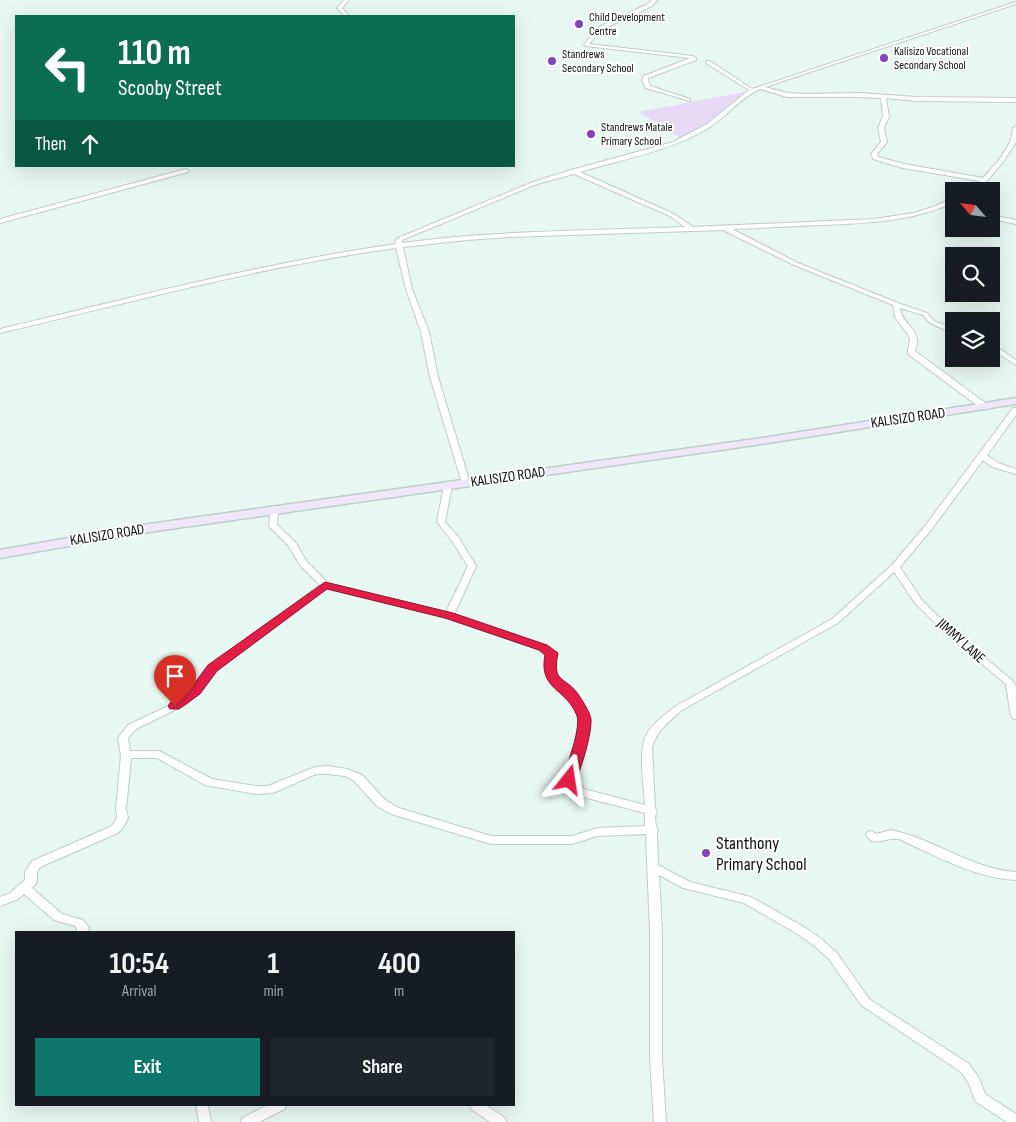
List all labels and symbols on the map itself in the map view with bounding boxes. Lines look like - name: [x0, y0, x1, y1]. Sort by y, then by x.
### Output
- place label: Child Development Centre: [589, 10, 665, 39]
- marker: Child Development Centre: [573, 18, 585, 30]
- place label: Kalisizo Vocational Secondary School: [894, 44, 968, 73]
- place label: Standrews Secondary School: [562, 47, 634, 76]
- marker: Kalisizo Vocational Secondary School: [878, 52, 890, 64]
- marker: Standrews Secondary School: [546, 55, 558, 67]
- place label: Standrews Matale Primary School: [601, 120, 673, 149]
- marker: Standrews Matale Primary School: [585, 128, 597, 140]
- north arrow: [945, 182, 1000, 238]
- street label: KALISIZO ROAD: [870, 403, 946, 433]
- street label: KALISIZO ROAD: [470, 462, 546, 492]
- street label: KALISIZO ROAD: [68, 520, 146, 550]
- street label: JIMMY LANE: [932, 614, 989, 668]
- pin: [154, 655, 196, 706]
- position arrow: [542, 753, 594, 805]
- place label: Stanthony Primary School: [716, 833, 807, 875]
- marker: Stanthony Primary School: [700, 847, 712, 859]

